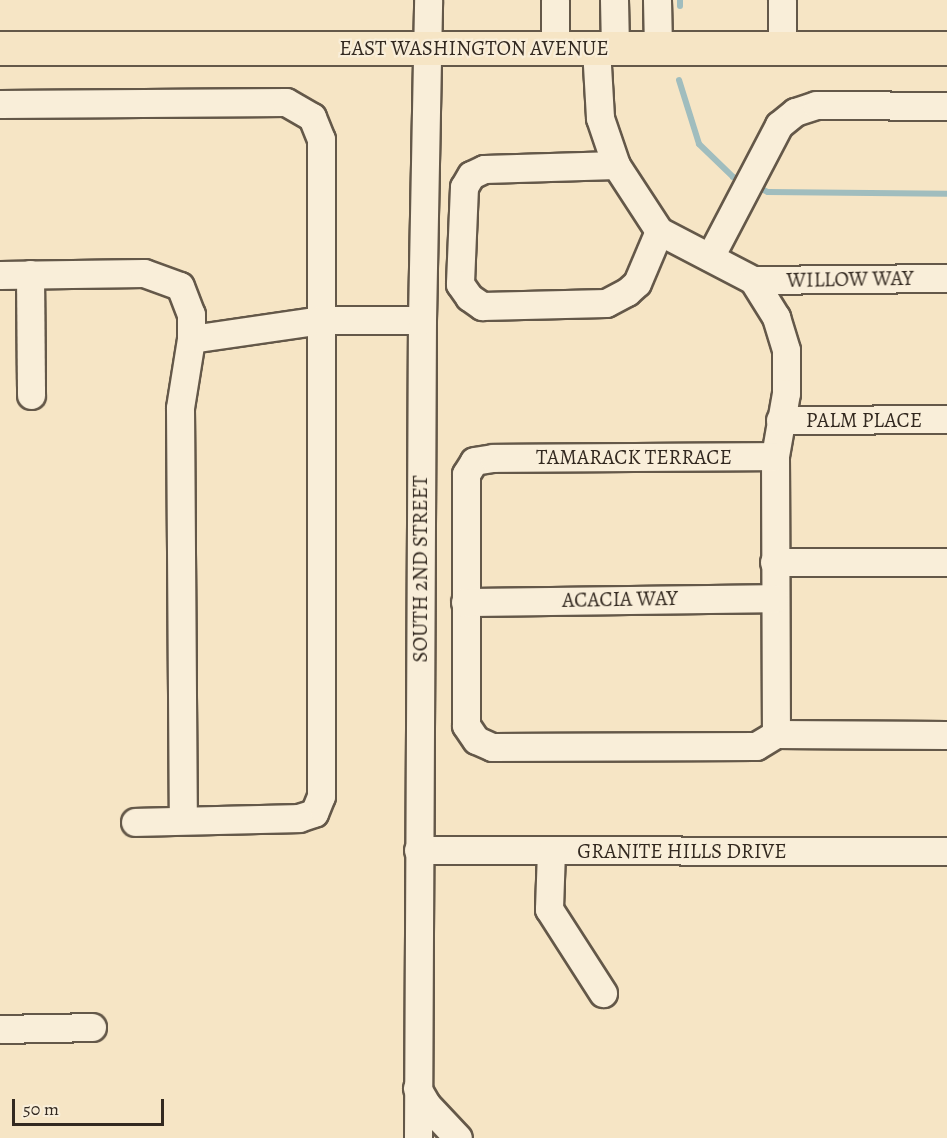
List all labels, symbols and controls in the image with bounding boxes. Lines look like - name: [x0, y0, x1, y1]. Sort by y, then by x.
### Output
- street label: EAST WASHINGTON AVENUE: [339, 35, 609, 61]
- street label: WILLOW WAY: [786, 265, 914, 293]
- street label: PALM PLACE: [806, 407, 922, 433]
- street label: TAMARACK TERRACE: [536, 444, 732, 470]
- street label: SOUTH 2ND STREET: [407, 475, 433, 663]
- street label: ACACIA WAY: [562, 585, 678, 613]
- street label: GRANITE HILLS DRIVE: [577, 838, 787, 864]
- scale bar: [15, 1087, 166, 1125]
- text: 50 m: [23, 1097, 59, 1121]

